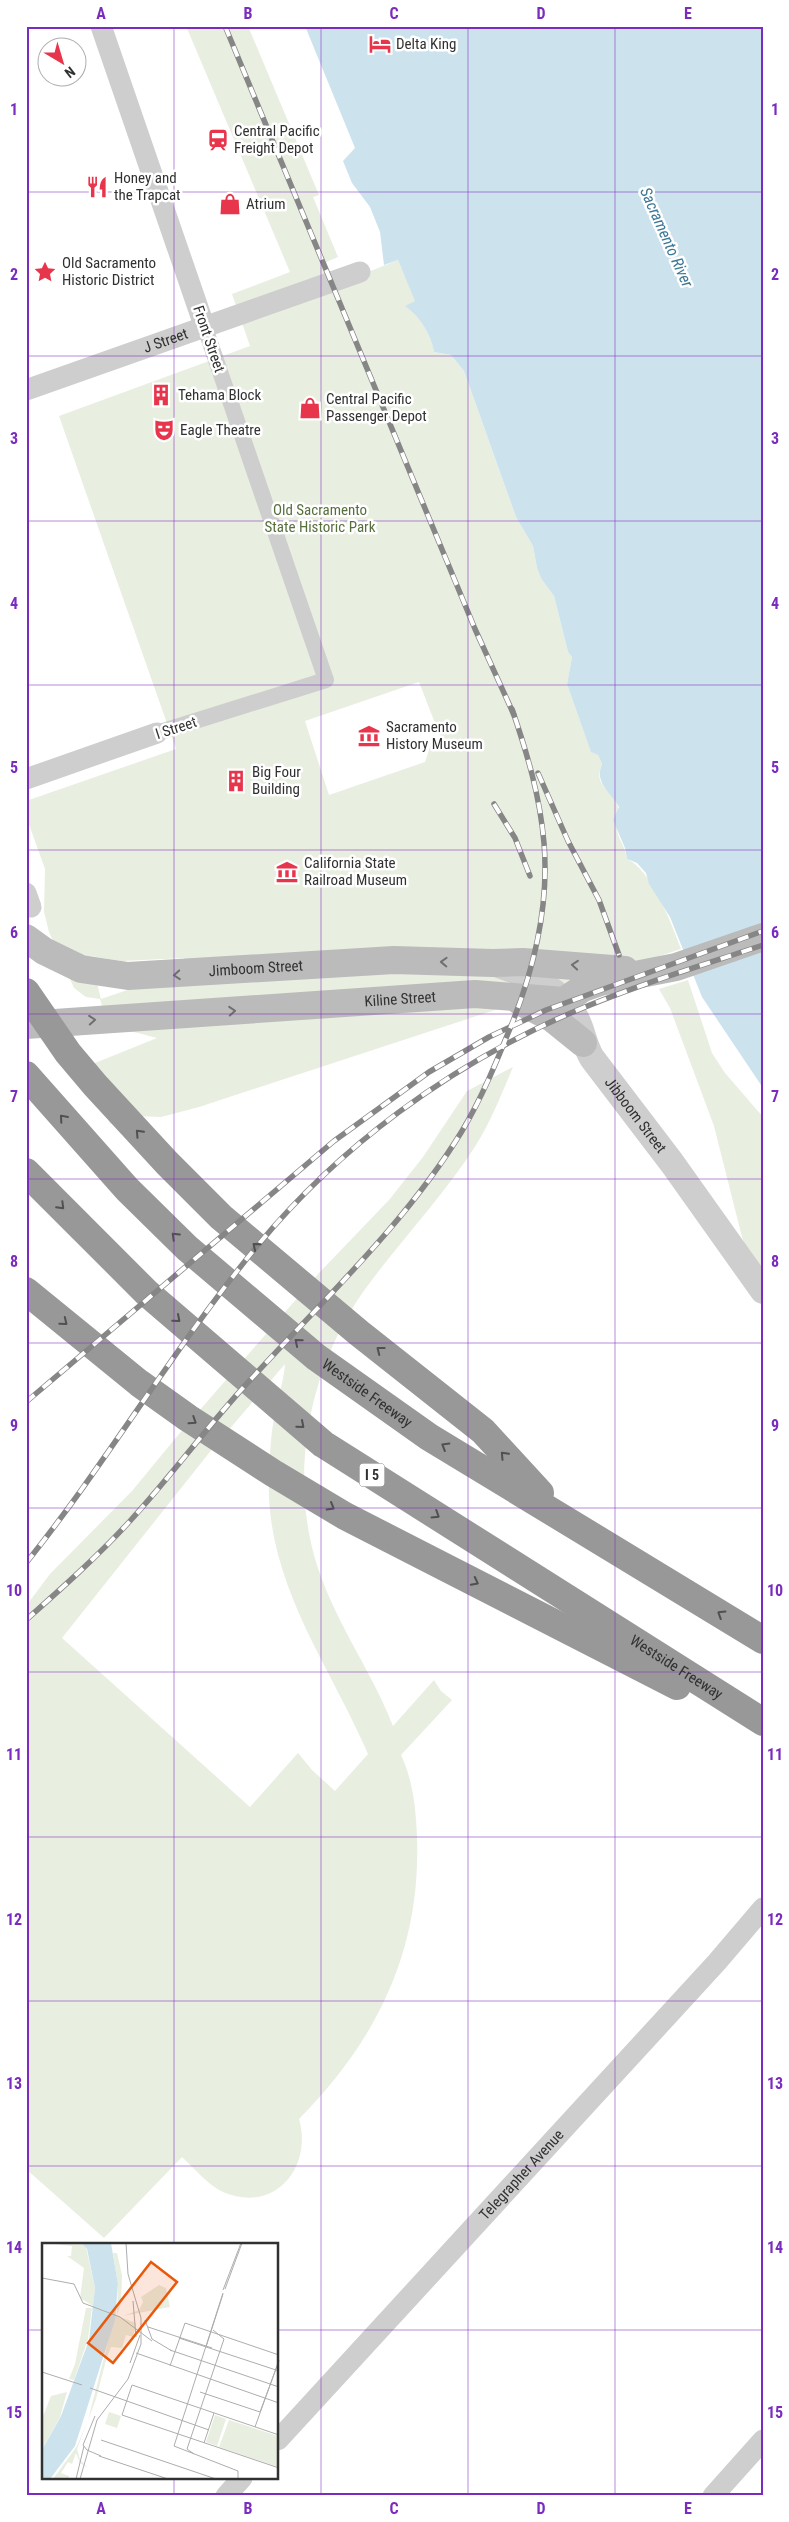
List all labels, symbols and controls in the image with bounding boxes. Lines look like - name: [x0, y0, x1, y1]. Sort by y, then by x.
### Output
- text: A: [96, 4, 106, 23]
- text: B: [244, 4, 253, 23]
- text: C: [389, 4, 399, 23]
- text: D: [536, 4, 546, 23]
- text: E: [684, 4, 692, 23]
- hotel icon: Delta King: [367, 31, 393, 57]
- place label: Delta King: [396, 35, 456, 53]
- north arrow: [38, 38, 88, 88]
- text: N: [62, 63, 78, 81]
- text: 1: [10, 100, 18, 119]
- text: 1: [771, 100, 779, 119]
- place label: Central Pacific Freight Depot: [234, 122, 320, 157]
- station icon: Central Pacific Freight Depot: [205, 127, 231, 153]
- place label: Honey and the Trapcat: [114, 169, 181, 204]
- restaurant icon: Honey and the Trapcat: [84, 174, 110, 200]
- water label: Sacramento River: [636, 184, 698, 291]
- shop icon: Atrium: [217, 191, 243, 217]
- place label: Atrium: [246, 195, 286, 213]
- place label: Old Sacramento Historic District: [62, 254, 156, 289]
- place icon: Old Sacramento Historic District: [32, 259, 58, 285]
- text: 2: [10, 265, 18, 284]
- text: 2: [771, 265, 779, 284]
- street label: Front Street: [189, 303, 229, 375]
- street label: J Street: [141, 325, 190, 357]
- building icon: Tehama Block: [148, 382, 174, 408]
- place label: Tehama Block: [178, 386, 262, 404]
- place label: Central Pacific Passenger Depot: [326, 390, 427, 425]
- shop icon: Central Pacific Passenger Depot: [297, 395, 323, 421]
- theatre icon: Eagle Theatre: [151, 417, 177, 443]
- place label: Eagle Theatre: [180, 421, 261, 439]
- text: 3: [10, 429, 18, 448]
- text: 3: [771, 429, 779, 448]
- park label: Old Sacramento State Historic Park: [265, 501, 376, 536]
- text: 4: [10, 594, 18, 613]
- text: 4: [771, 594, 779, 613]
- street label: I Street: [153, 713, 199, 743]
- place label: Sacramento History Museum: [386, 718, 483, 753]
- museum icon: Sacramento History Museum: [356, 723, 382, 749]
- text: 5: [10, 758, 18, 777]
- text: 5: [771, 758, 779, 777]
- place label: Big Four Building: [252, 763, 301, 798]
- building icon: Big Four Building: [223, 768, 249, 794]
- place label: California State Railroad Museum: [304, 854, 407, 889]
- museum icon: California State Railroad Museum: [274, 859, 300, 885]
- text: 6: [10, 923, 18, 942]
- text: 6: [771, 923, 779, 942]
- street label: Jimboom Street: [208, 956, 304, 980]
- one-way arrow: [440, 956, 448, 967]
- one-way arrow: [571, 960, 579, 971]
- one-way arrow: [173, 969, 181, 980]
- street label: Kiline Street: [364, 988, 436, 1011]
- one-way arrow: [229, 1005, 237, 1016]
- one-way arrow: [89, 1015, 97, 1026]
- street label: Jibboom Street: [601, 1074, 670, 1157]
- text: 7: [10, 1087, 18, 1106]
- text: 7: [771, 1087, 779, 1106]
- one-way arrow: [60, 1115, 69, 1124]
- one-way arrow: [136, 1129, 145, 1138]
- one-way arrow: [55, 1201, 64, 1210]
- one-way arrow: [172, 1233, 181, 1242]
- one-way arrow: [253, 1243, 262, 1252]
- text: 8: [10, 1252, 18, 1271]
- text: 8: [771, 1252, 779, 1271]
- one-way arrow: [172, 1314, 181, 1323]
- one-way arrow: [58, 1316, 67, 1325]
- one-way arrow: [295, 1339, 304, 1348]
- one-way arrow: [377, 1347, 386, 1356]
- street label: Westside Freeway: [319, 1355, 416, 1431]
- one-way arrow: [187, 1415, 196, 1424]
- text: 9: [10, 1416, 18, 1435]
- text: 9: [771, 1416, 779, 1435]
- one-way arrow: [295, 1419, 304, 1428]
- one-way arrow: [441, 1443, 450, 1453]
- one-way arrow: [501, 1451, 510, 1460]
- road number: I 5: [360, 1464, 384, 1486]
- one-way arrow: [325, 1501, 334, 1511]
- one-way arrow: [430, 1509, 439, 1518]
- one-way arrow: [469, 1576, 478, 1586]
- text: 10: [6, 1581, 22, 1600]
- text: 10: [767, 1581, 783, 1600]
- one-way arrow: [718, 1611, 727, 1621]
- street label: Westside Freeway: [627, 1631, 726, 1703]
- text: 11: [6, 1745, 22, 1764]
- text: 11: [767, 1745, 783, 1764]
- text: 12: [6, 1910, 22, 1929]
- text: 12: [767, 1910, 783, 1929]
- text: 13: [6, 2074, 22, 2093]
- text: 13: [767, 2074, 783, 2093]
- street label: Telegrapher Avenue: [476, 2126, 568, 2224]
- text: 14: [6, 2238, 22, 2257]
- text: 14: [767, 2238, 783, 2257]
- inset map: [42, 2243, 279, 2480]
- text: 15: [6, 2403, 22, 2422]
- text: 15: [767, 2403, 783, 2422]
- text: A: [96, 2499, 106, 2518]
- text: B: [244, 2499, 253, 2518]
- text: C: [389, 2499, 399, 2518]
- text: D: [536, 2499, 546, 2518]
- text: E: [684, 2499, 692, 2518]

